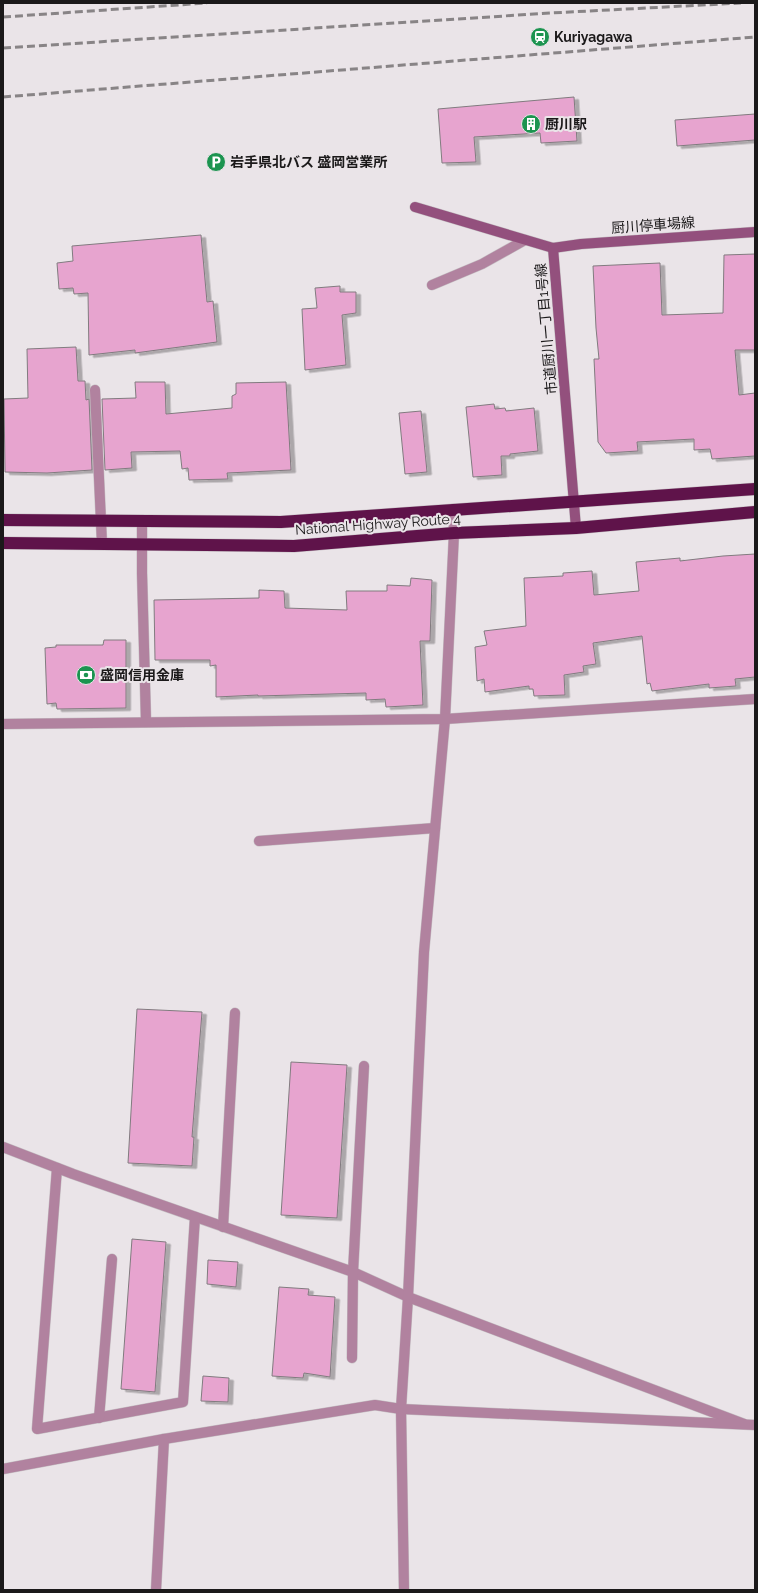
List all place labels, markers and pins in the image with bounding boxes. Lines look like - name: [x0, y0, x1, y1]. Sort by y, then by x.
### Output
- station icon: Kuriyagawa: [529, 26, 551, 48]
- place label: Kuriyagawa: [554, 29, 633, 45]
- building icon: 厨川駅: [520, 113, 542, 135]
- place label: 厨川駅: [545, 116, 587, 132]
- parking icon: 岩手県北バス 盛岡営業所: [205, 151, 227, 173]
- place label: 岩手県北バス 盛岡営業所: [230, 154, 387, 170]
- bank icon: 盛岡信用金庫: [75, 664, 97, 686]
- place label: 盛岡信用金庫: [100, 667, 184, 683]

